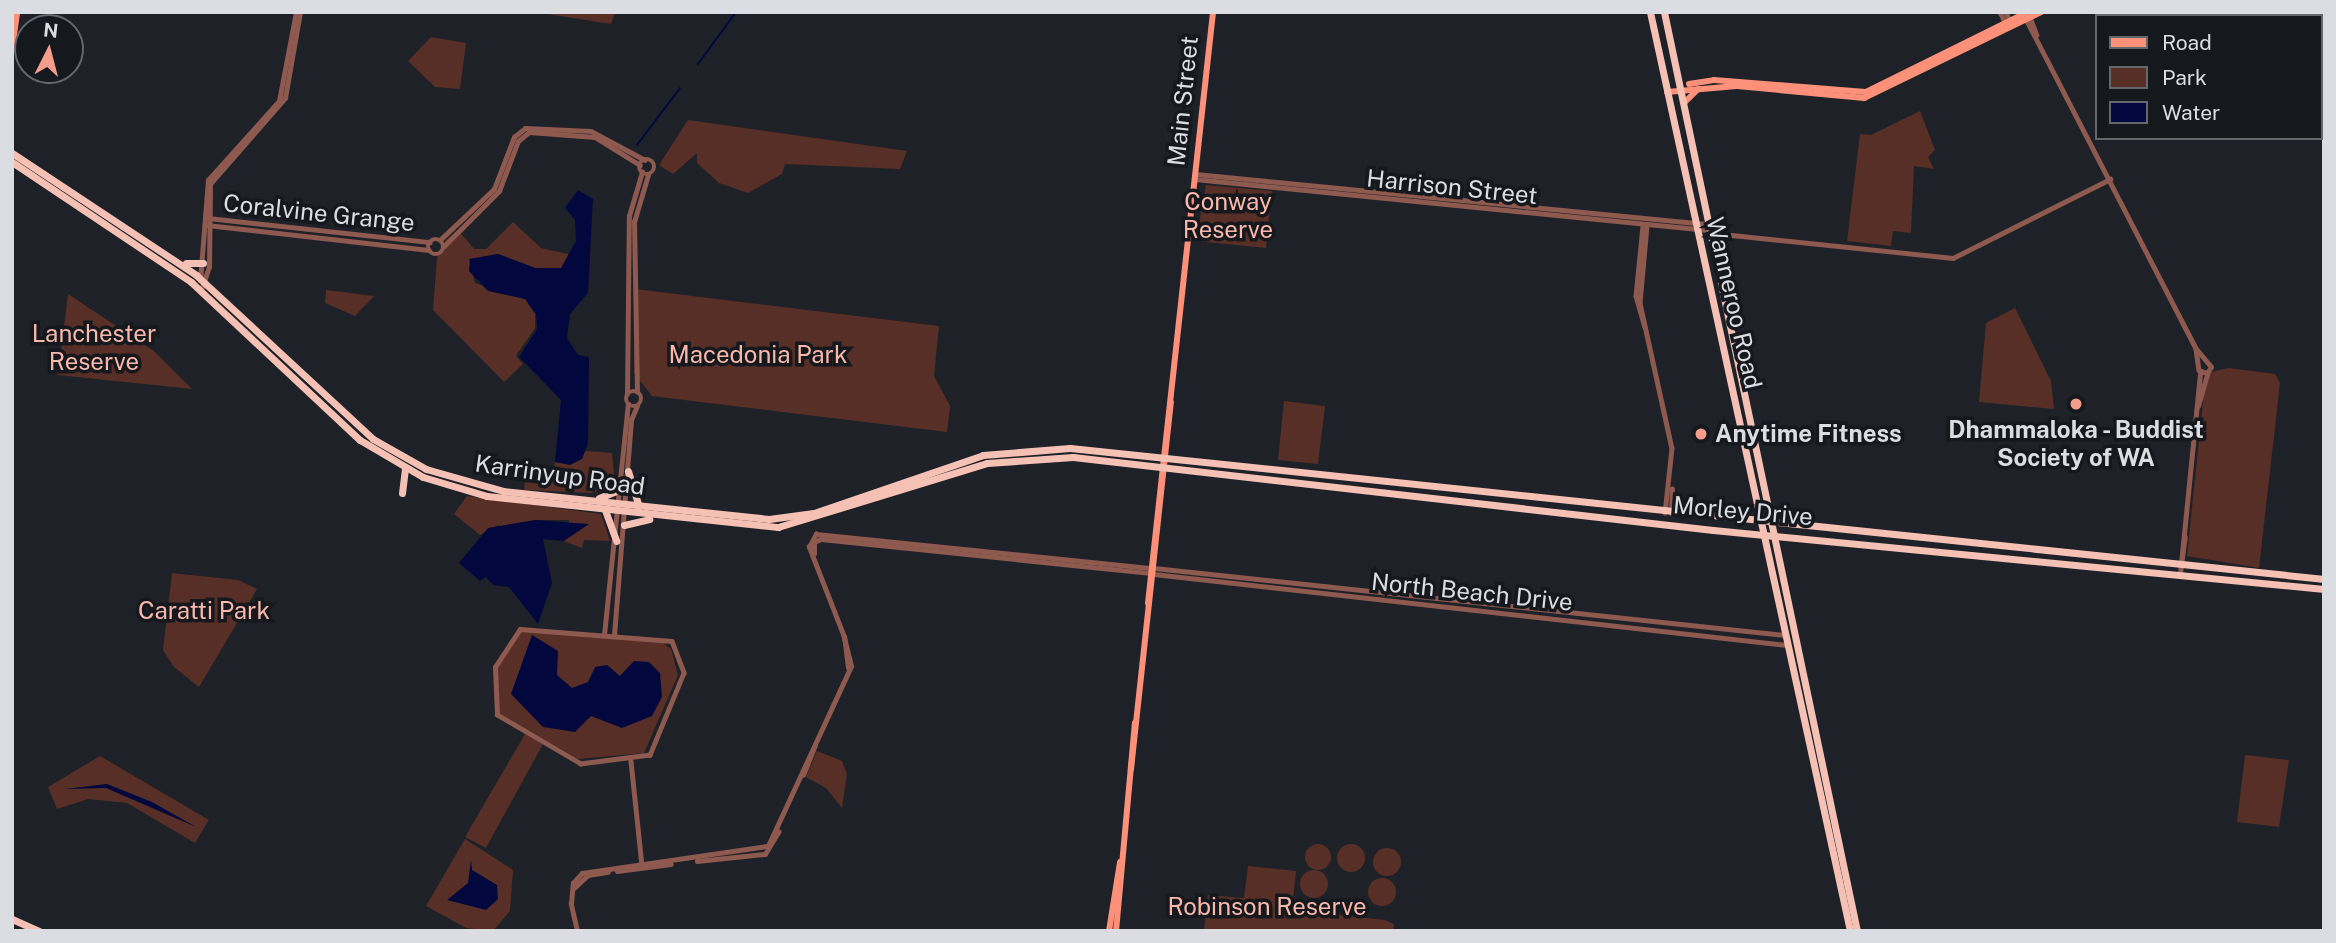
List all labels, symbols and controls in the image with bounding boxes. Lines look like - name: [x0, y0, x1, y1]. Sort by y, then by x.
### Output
- north arrow: [14, 14, 84, 84]
- legend: [2094, 14, 2322, 140]
- text: N: [42, 18, 60, 42]
- text: Road: [2162, 30, 2212, 55]
- street label: Main Street: [1162, 35, 1204, 167]
- text: Park: [2162, 65, 2207, 90]
- text: Water: [2162, 100, 2220, 125]
- street label: Harrison Street: [1365, 164, 1539, 210]
- park label: Conway Reserve: [1183, 188, 1273, 244]
- street label: Coralvine Grange: [222, 189, 416, 237]
- street label: Wanneroo Road: [1700, 214, 1768, 392]
- park label: Lanchester Reserve: [32, 320, 156, 376]
- park label: Macedonia Park: [669, 341, 847, 369]
- marker: Dhammaloka - Buddist Society of WA: [2068, 396, 2084, 412]
- place label: Dhammaloka - Buddist Society of WA: [1947, 416, 2205, 472]
- place label: Anytime Fitness: [1715, 420, 1902, 448]
- marker: Anytime Fitness: [1693, 426, 1709, 442]
- street label: Karrinyup Road: [473, 449, 647, 501]
- street label: Morley Drive: [1672, 491, 1814, 531]
- street label: North Beach Drive: [1370, 567, 1574, 617]
- park label: Caratti Park: [138, 597, 270, 625]
- park label: Robinson Reserve: [1167, 893, 1367, 921]

